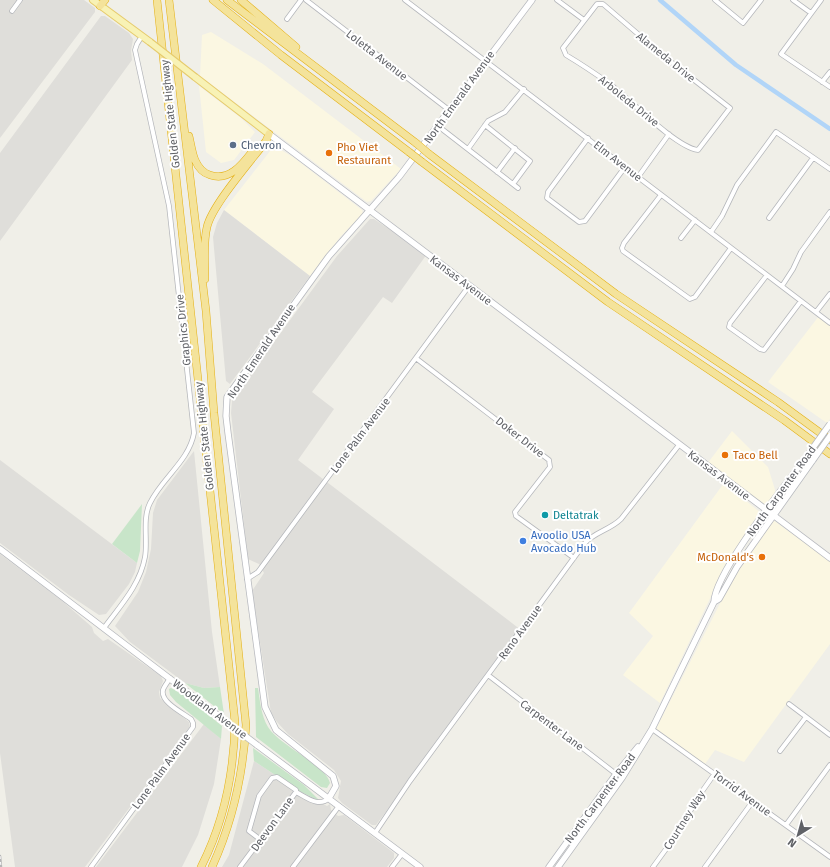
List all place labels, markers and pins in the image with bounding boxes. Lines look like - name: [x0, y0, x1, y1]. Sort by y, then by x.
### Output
- place label: Chevron: [241, 139, 282, 152]
- marker: Chevron: [228, 140, 238, 150]
- place label: Pho Viet Restaurant: [337, 141, 391, 167]
- marker: Pho Viet Restaurant: [324, 148, 334, 158]
- place label: Taco Bell: [733, 449, 778, 462]
- marker: Taco Bell: [720, 450, 730, 460]
- place label: Deltatrak: [553, 509, 599, 522]
- marker: Deltatrak: [540, 510, 550, 520]
- place label: Avoolio USA Avocado Hub: [531, 529, 597, 555]
- marker: Avoolio USA Avocado Hub: [518, 536, 528, 546]
- place label: McDonald's: [697, 551, 754, 564]
- marker: McDonald's: [757, 552, 767, 562]

